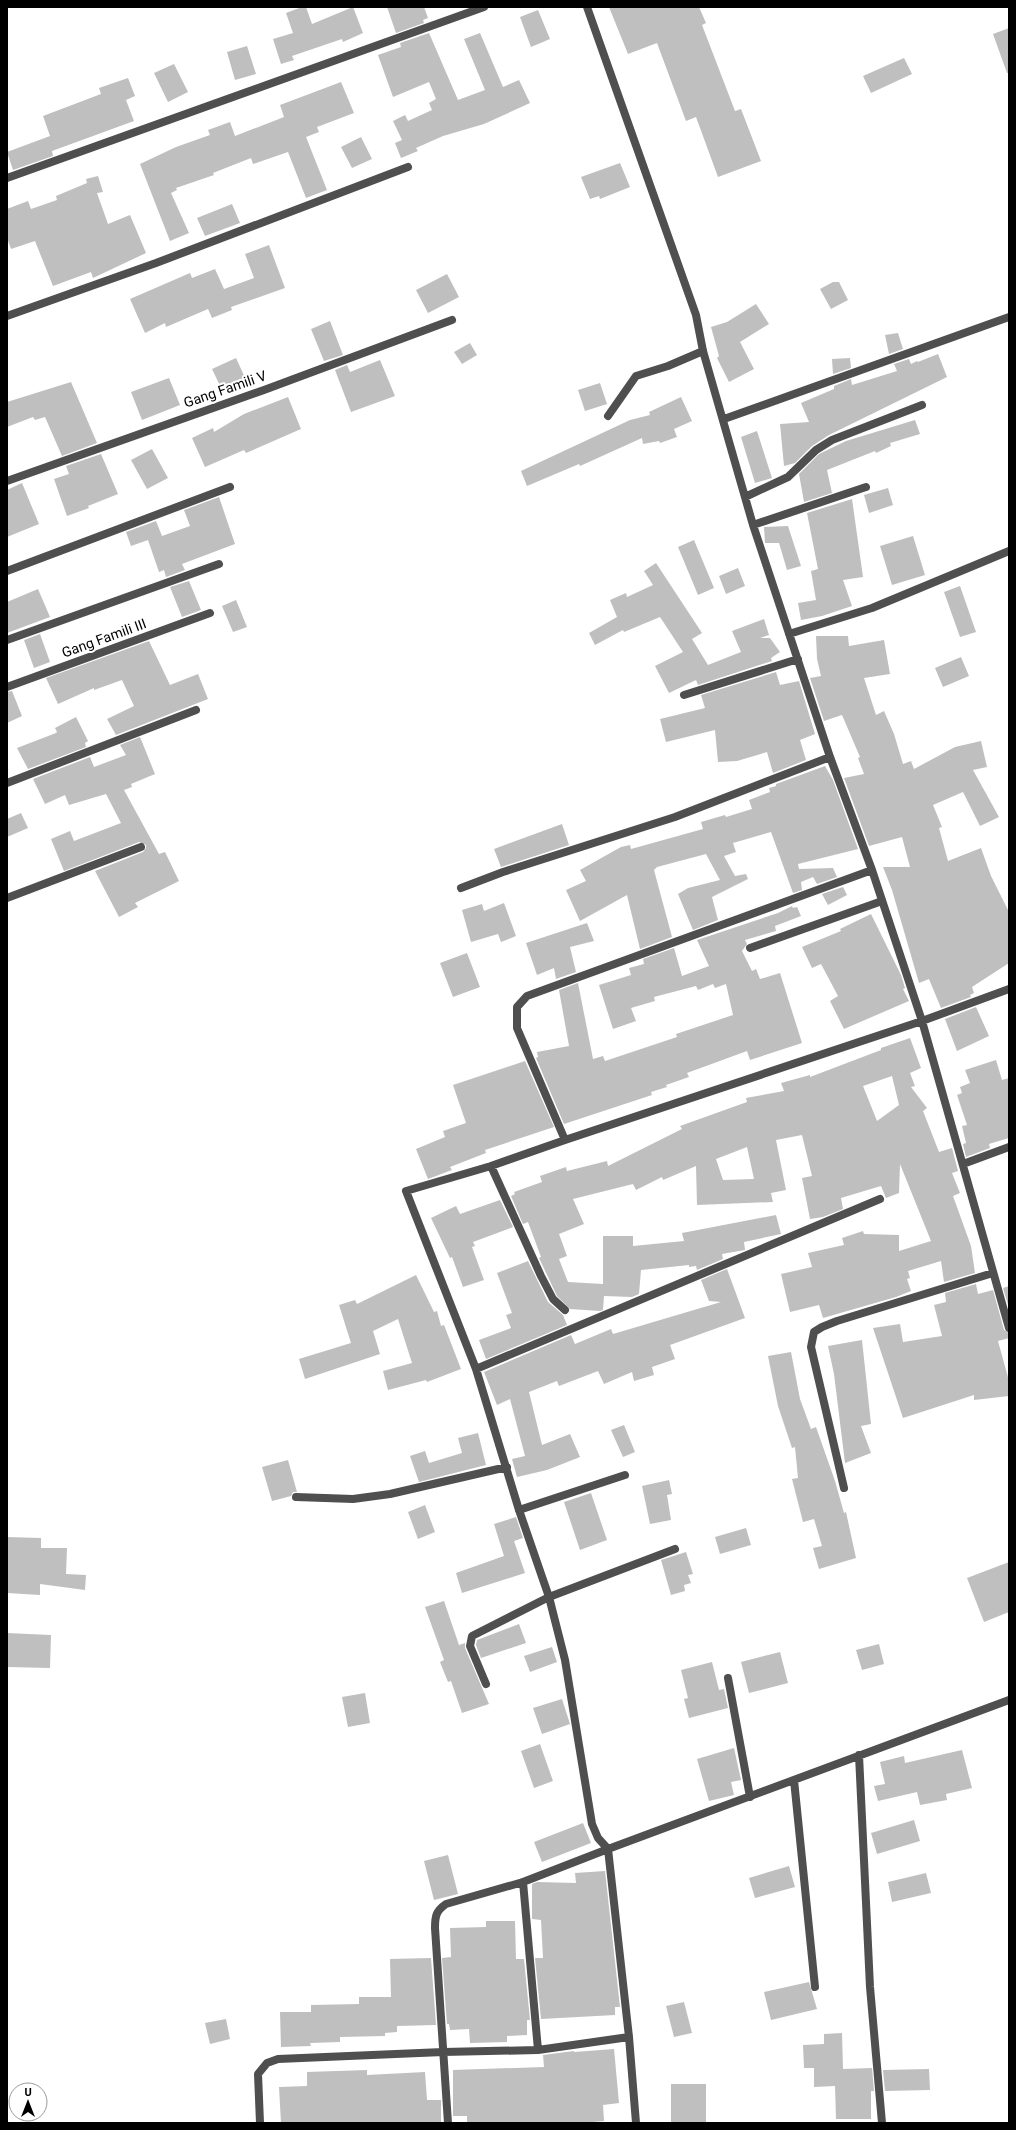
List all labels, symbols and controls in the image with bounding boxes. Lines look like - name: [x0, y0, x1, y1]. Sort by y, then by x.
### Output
- street label: Gang Famili V: [182, 367, 268, 411]
- street label: Gang Famili III: [60, 615, 148, 661]
- north arrow: [8, 2082, 48, 2122]
- text: U: [24, 2086, 32, 2099]

